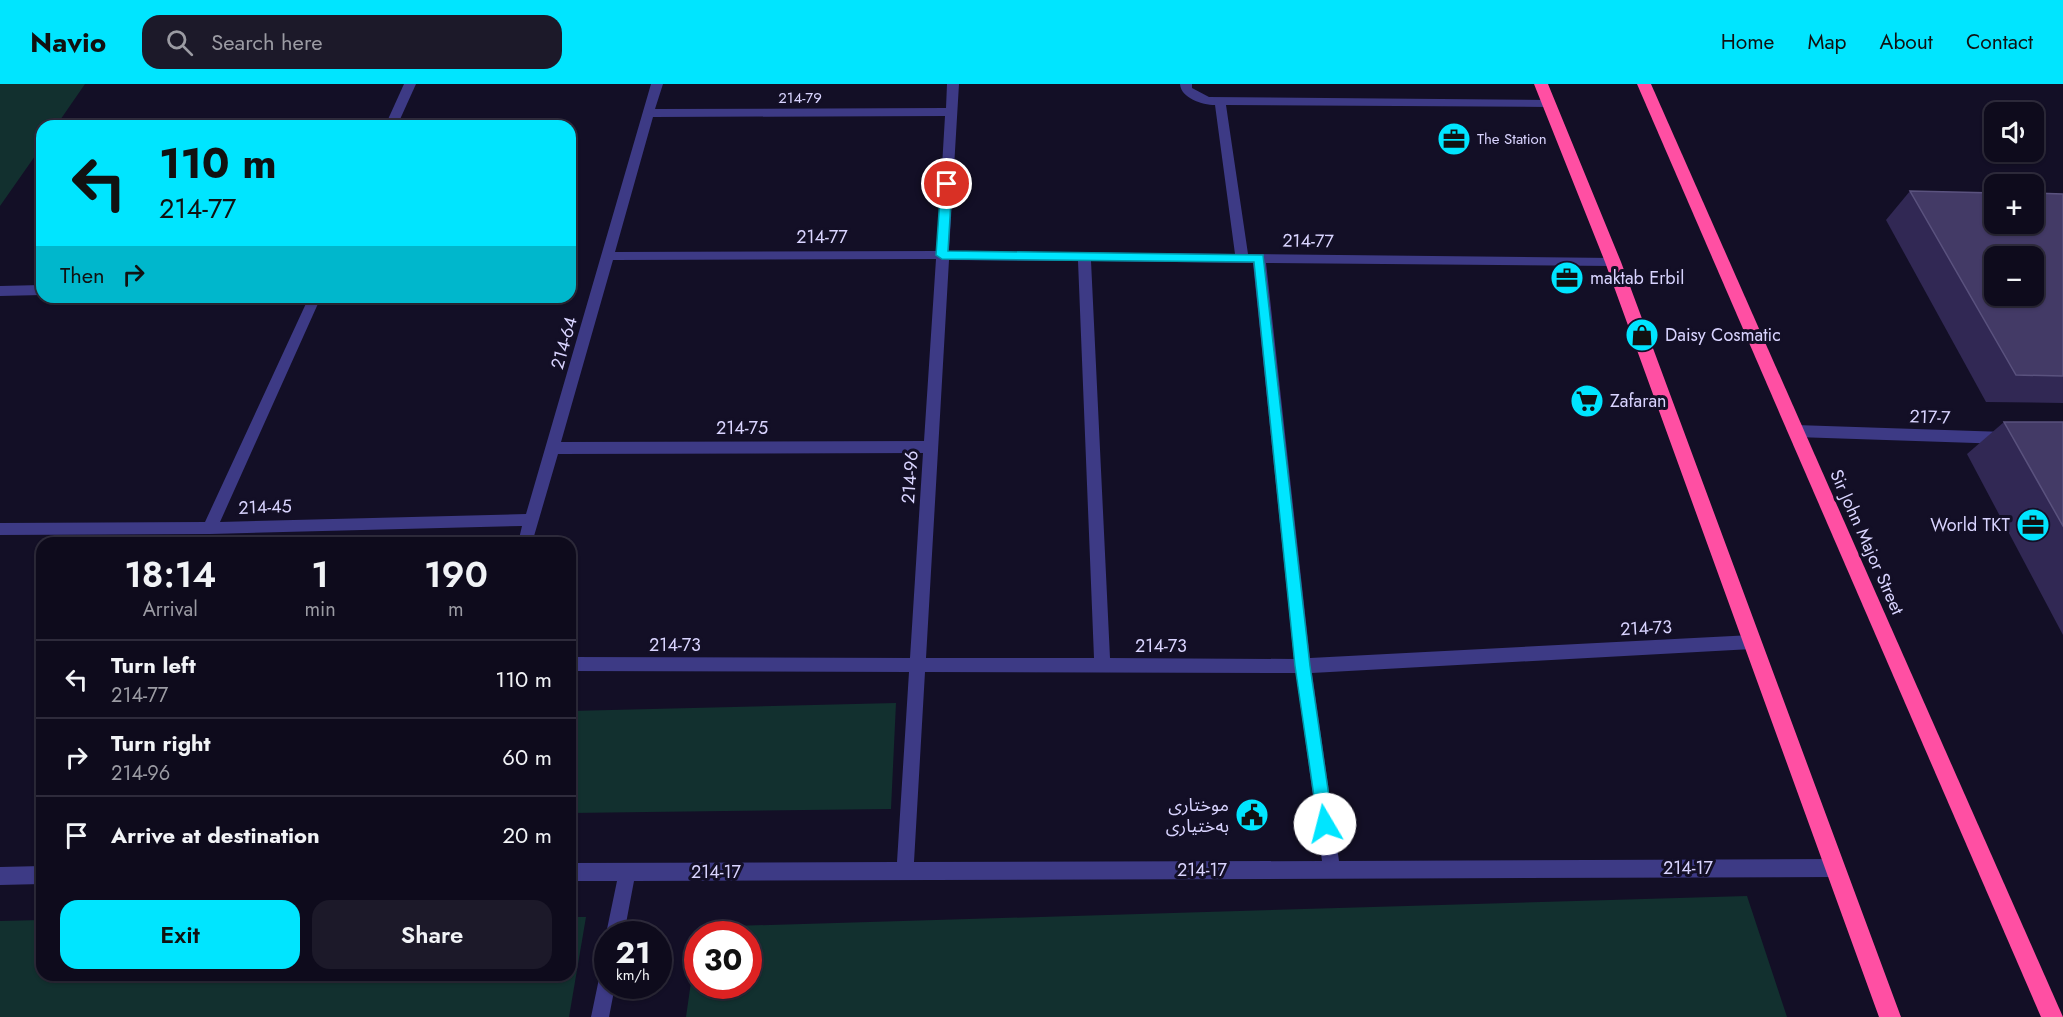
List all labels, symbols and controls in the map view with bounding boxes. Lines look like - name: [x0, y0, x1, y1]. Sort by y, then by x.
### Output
- search box: [142, 15, 562, 69]
- text: Navio: [30, 22, 106, 63]
- icon: search: [163, 26, 196, 59]
- text: Search here: [211, 26, 322, 58]
- text: Home: [1721, 27, 1774, 57]
- text: Map: [1807, 27, 1847, 57]
- text: About: [1880, 27, 1933, 57]
- text: Contact: [1966, 27, 2033, 57]
- street label: 214-79: [778, 87, 822, 109]
- map controls: [1984, 102, 2044, 306]
- button: sound: [1984, 102, 2044, 162]
- office icon: The Station: [1436, 121, 1472, 157]
- place label: The Station: [1477, 128, 1547, 150]
- text: 110 m: [159, 133, 277, 194]
- icon: left: [60, 144, 138, 222]
- pin: [921, 158, 972, 209]
- icon: arrive: [930, 167, 963, 200]
- button: +: [1984, 174, 2044, 234]
- text: 214-77: [159, 189, 236, 228]
- street label: 214-77: [796, 224, 848, 250]
- street label: 214-77: [1282, 228, 1335, 254]
- button: −: [1984, 246, 2044, 306]
- icon: right: [117, 258, 150, 291]
- text: Then: [60, 259, 105, 291]
- office icon: maktab Erbil: [1549, 260, 1585, 296]
- place label: maktab Erbil: [1590, 265, 1684, 291]
- street label: 214-64: [544, 314, 584, 372]
- shop icon: Daisy Cosmatic: [1624, 317, 1660, 353]
- place label: Daisy Cosmatic: [1665, 322, 1781, 348]
- supermarket icon: Zafaran: [1569, 383, 1605, 419]
- place label: Zafaran: [1610, 388, 1667, 414]
- street label: 217-7: [1909, 403, 1951, 431]
- street label: 214-75: [716, 415, 768, 441]
- street label: 214-96: [895, 449, 925, 505]
- street label: Sir John Major Street: [1823, 465, 1911, 619]
- street label: 214-45: [238, 493, 292, 521]
- office icon: World TKT: [2015, 507, 2051, 543]
- place label: World TKT: [1930, 512, 2011, 538]
- text: 18:14: [124, 548, 216, 600]
- text: 1: [311, 548, 329, 600]
- text: 190: [424, 548, 488, 600]
- text: Arrival: [143, 595, 198, 624]
- text: min: [304, 595, 336, 624]
- text: m: [448, 595, 464, 624]
- street label: 214-73: [1619, 614, 1673, 642]
- street label: 214-73: [649, 632, 701, 658]
- street label: 214-73: [1135, 633, 1187, 659]
- text: Turn left: [111, 649, 196, 681]
- icon: left: [60, 663, 93, 696]
- text: 110 m: [495, 663, 552, 695]
- text: 214-77: [111, 681, 168, 710]
- text: Turn right: [111, 727, 211, 759]
- icon: right: [60, 741, 93, 774]
- text: 60 m: [502, 741, 552, 773]
- text: 214-96: [111, 759, 170, 788]
- place label: موختاری بە‌ختیاری: [1166, 792, 1229, 839]
- position arrow: [1293, 792, 1357, 856]
- public building icon: موختاری بە‌ختیاری: [1234, 797, 1270, 833]
- icon: arrive: [60, 819, 93, 852]
- text: Arrive at destination: [111, 819, 320, 851]
- text: 20 m: [503, 819, 552, 851]
- street label: 214-17: [1663, 855, 1714, 881]
- street label: 214-17: [1177, 857, 1228, 883]
- street label: 214-17: [691, 859, 742, 885]
- button: Exit: [60, 900, 300, 969]
- button: Share: [312, 900, 552, 969]
- speed limit sign: 30: [684, 921, 762, 999]
- text: 21: [616, 931, 650, 974]
- text: km/h: [616, 964, 650, 986]

